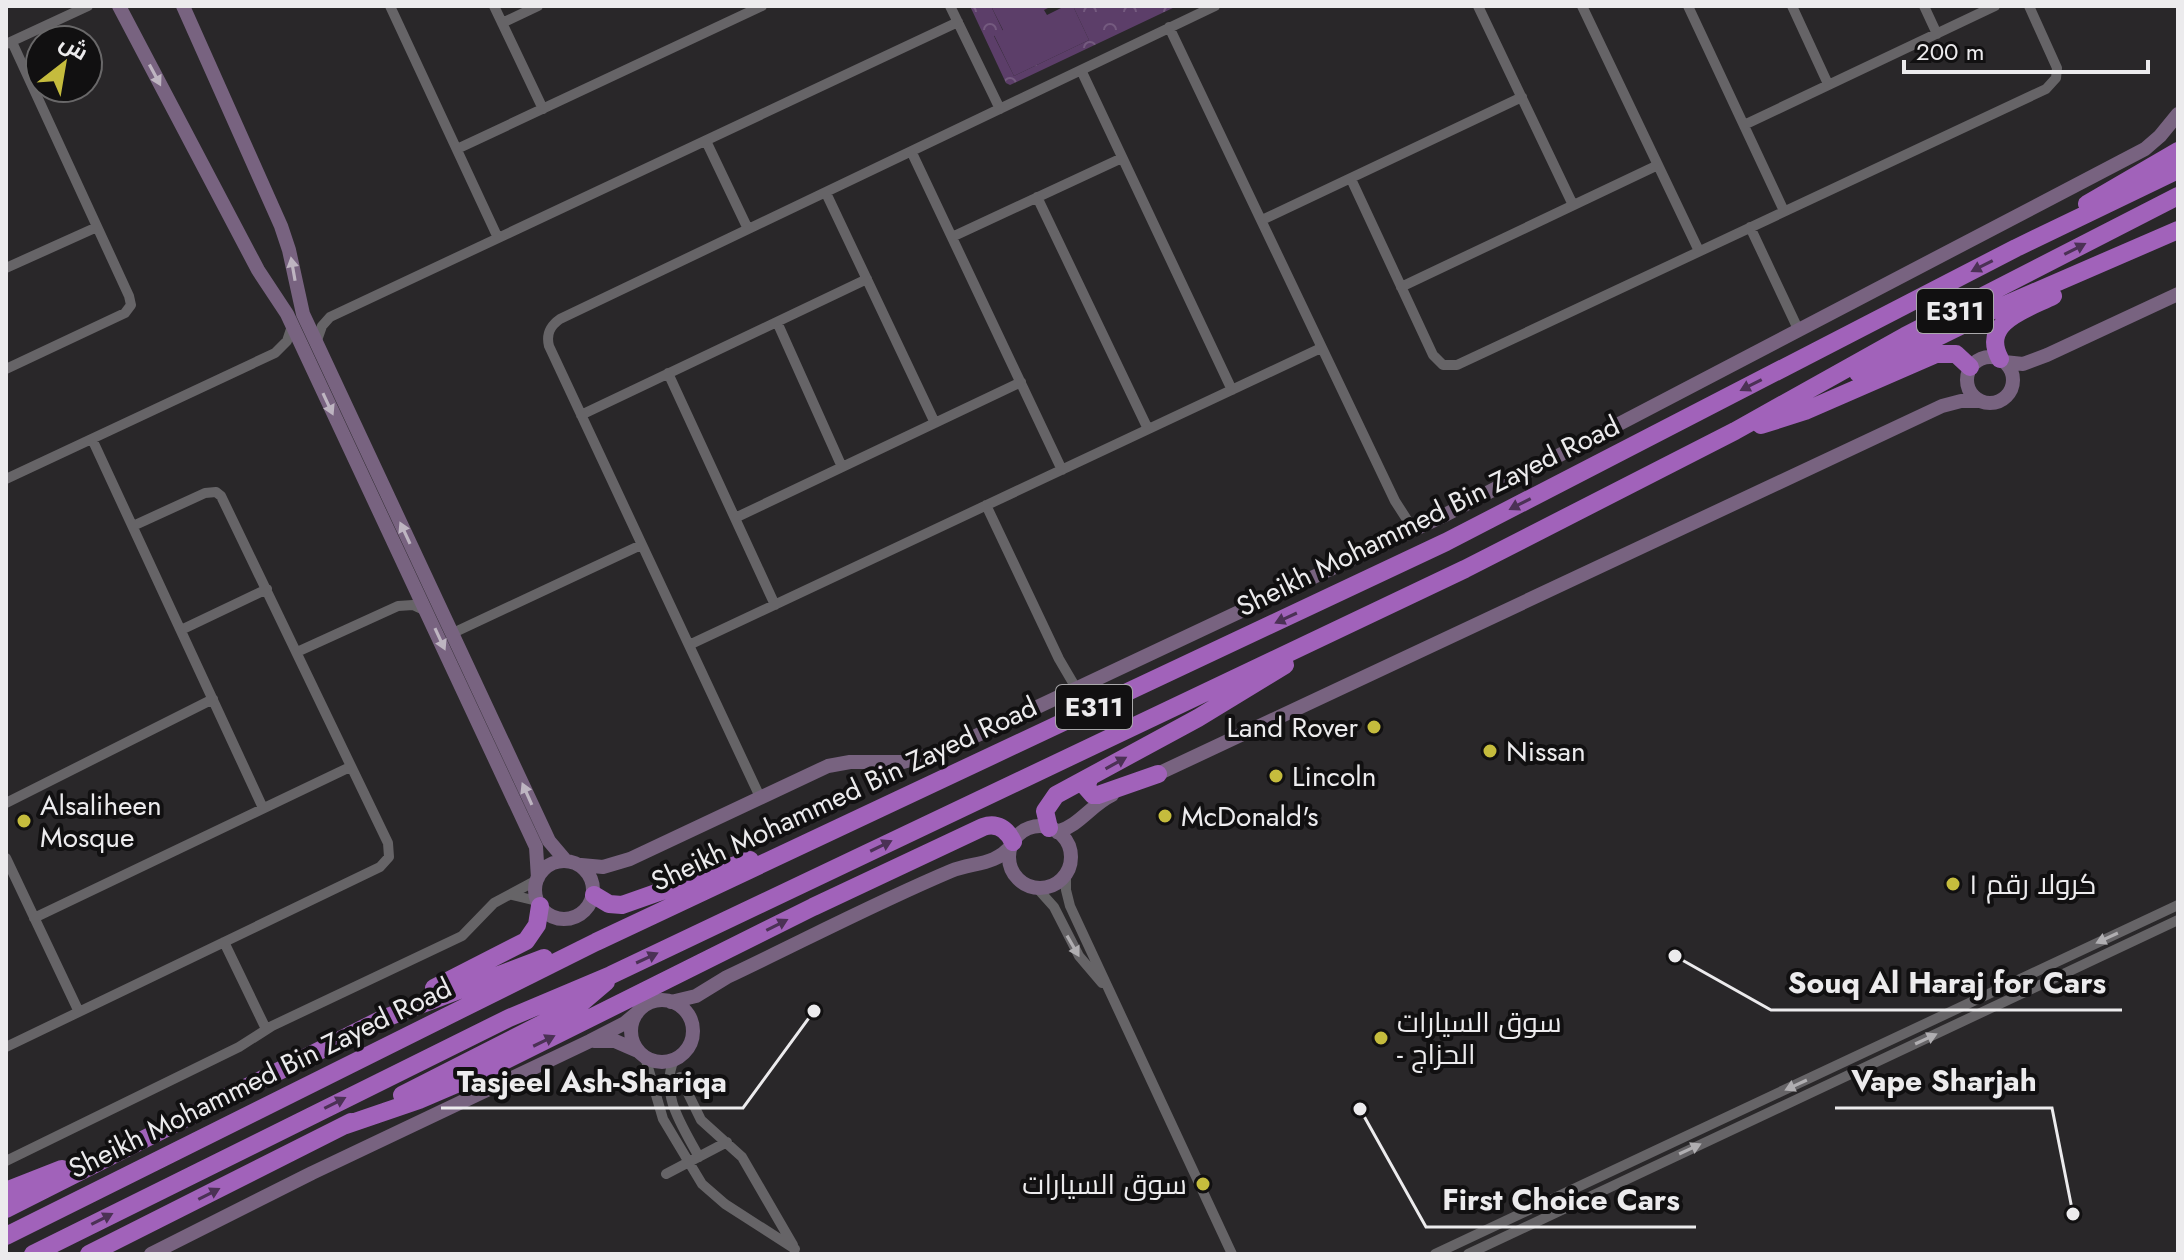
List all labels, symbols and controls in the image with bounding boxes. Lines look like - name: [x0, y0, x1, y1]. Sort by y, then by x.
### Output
- north arrow: [24, 24, 104, 104]
- scale bar: [1904, 24, 2148, 74]
- text: ش: [54, 26, 95, 68]
- text: 200 m: [1916, 34, 1984, 69]
- one-way arrow: [148, 64, 162, 86]
- one-way arrow: [2064, 242, 2087, 256]
- one-way arrow: [286, 256, 298, 281]
- one-way arrow: [1971, 259, 1994, 272]
- road number: E311: [1917, 289, 1993, 333]
- one-way arrow: [1740, 378, 1763, 391]
- one-way arrow: [321, 392, 335, 415]
- street label: Sheikh Mohammed Bin Zayed Road: [1230, 405, 1626, 627]
- one-way arrow: [1509, 497, 1532, 511]
- one-way arrow: [398, 521, 412, 544]
- one-way arrow: [1275, 611, 1298, 624]
- one-way arrow: [433, 627, 447, 650]
- road number: E311: [1056, 685, 1132, 729]
- street label: Sheikh Mohammed Bin Zayed Road: [644, 686, 1044, 902]
- place label: Land Rover: [1226, 707, 1358, 748]
- marker: Land Rover: [1365, 718, 1383, 736]
- place label: Nissan: [1506, 731, 1586, 772]
- marker: Nissan: [1481, 742, 1499, 760]
- one-way arrow: [1105, 756, 1128, 770]
- place label: Lincoln: [1292, 756, 1376, 797]
- marker: Lincoln: [1267, 767, 1285, 785]
- one-way arrow: [521, 782, 534, 805]
- place label: Alsaliheen Mosque: [40, 785, 162, 858]
- place label: McDonald's: [1181, 796, 1318, 837]
- marker: McDonald's: [1156, 807, 1174, 825]
- marker: Alsaliheen Mosque: [15, 812, 33, 830]
- one-way arrow: [870, 839, 893, 853]
- place label: كرولا رقم ١: [1969, 864, 2096, 905]
- marker: كرولا رقم ١: [1944, 875, 1962, 893]
- one-way arrow: [765, 918, 788, 932]
- one-way arrow: [2096, 931, 2119, 945]
- one-way arrow: [1066, 935, 1080, 957]
- one-way arrow: [635, 951, 659, 965]
- callout: Souq Al Haraj for Cars: [1771, 956, 2122, 1010]
- text: Souq Al Haraj for Cars: [1788, 961, 2106, 1004]
- street label: Sheikh Mohammed Bin Zayed Road: [62, 967, 458, 1189]
- place label: سوق السيارات - الحزاج: [1397, 1002, 1562, 1075]
- marker: سوق السيارات - الحزاج: [1372, 1029, 1390, 1047]
- one-way arrow: [1914, 1032, 1937, 1046]
- one-way arrow: [532, 1034, 555, 1048]
- callout: Tasjeel Ash-Shariqa: [441, 1054, 743, 1108]
- callout: Vape Sharjah: [1835, 1054, 2052, 1108]
- text: Vape Sharjah: [1850, 1059, 2037, 1102]
- text: Tasjeel Ash-Shariqa: [457, 1060, 727, 1103]
- one-way arrow: [1785, 1078, 1808, 1092]
- one-way arrow: [323, 1096, 346, 1109]
- one-way arrow: [1679, 1143, 1702, 1156]
- place label: سوق السيارات: [1022, 1164, 1187, 1205]
- callout: First Choice Cars: [1426, 1173, 1696, 1227]
- marker: سوق السيارات: [1194, 1175, 1212, 1193]
- text: First Choice Cars: [1442, 1178, 1680, 1221]
- one-way arrow: [198, 1187, 221, 1200]
- one-way arrow: [91, 1212, 114, 1226]

